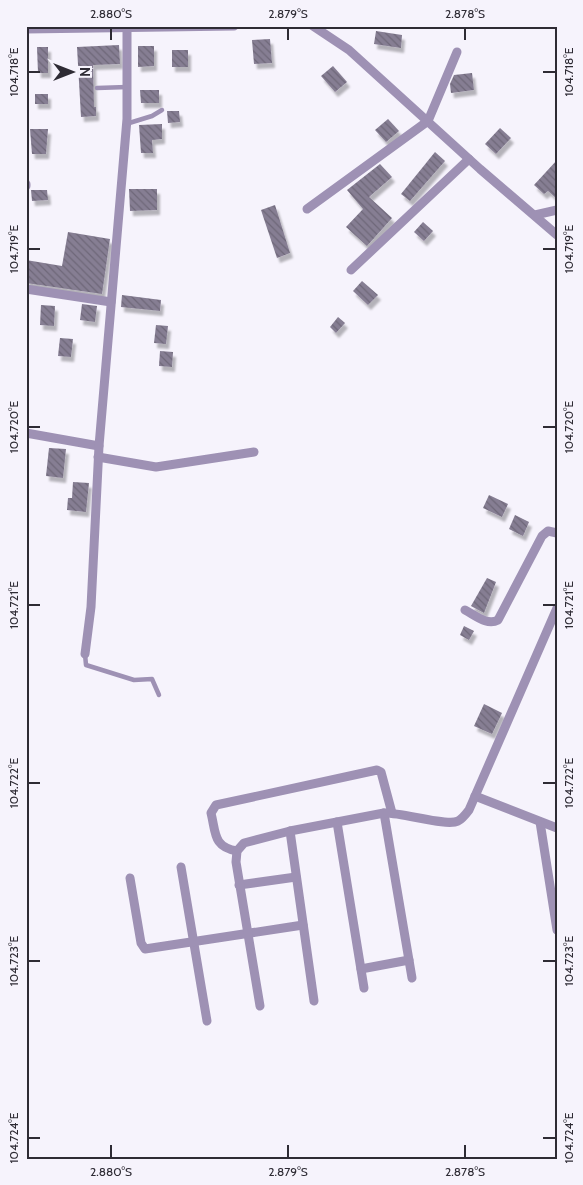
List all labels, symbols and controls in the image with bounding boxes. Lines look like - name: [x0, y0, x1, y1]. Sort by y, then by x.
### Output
- text: 2.880°S: [90, 6, 132, 21]
- text: 2.879°S: [268, 6, 308, 21]
- text: 2.878°S: [445, 6, 485, 21]
- text: 104.718°E: [6, 47, 21, 96]
- text: 104.718°E: [561, 47, 576, 96]
- north arrow: [48, 48, 98, 98]
- text: N: [76, 67, 94, 77]
- text: 104.719°E: [6, 224, 21, 273]
- text: 104.719°E: [561, 224, 576, 273]
- text: 104.720°E: [6, 400, 21, 453]
- text: 104.720°E: [561, 400, 576, 453]
- text: 104.721°E: [6, 581, 21, 629]
- text: 104.721°E: [561, 581, 576, 629]
- text: 104.722°E: [6, 758, 21, 808]
- text: 104.722°E: [561, 758, 576, 808]
- text: 104.723°E: [6, 935, 21, 986]
- text: 104.723°E: [561, 935, 576, 986]
- text: 104.724°E: [6, 1112, 21, 1163]
- text: 104.724°E: [561, 1112, 576, 1163]
- text: 2.880°S: [90, 1164, 132, 1179]
- text: 2.879°S: [268, 1164, 308, 1179]
- text: 2.878°S: [445, 1164, 485, 1179]

